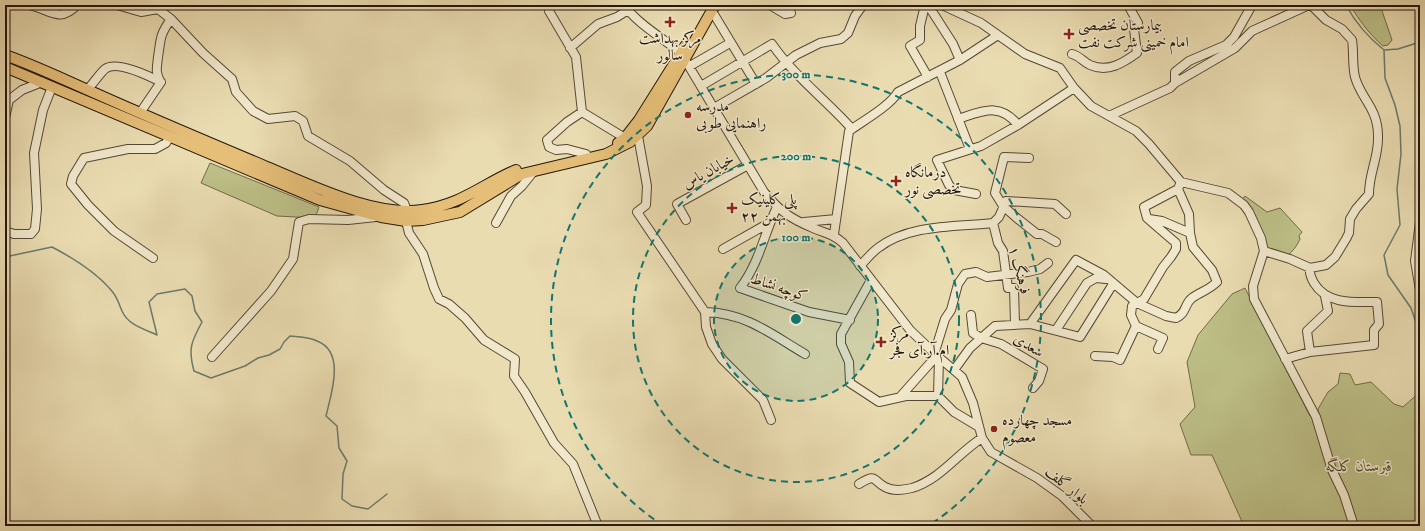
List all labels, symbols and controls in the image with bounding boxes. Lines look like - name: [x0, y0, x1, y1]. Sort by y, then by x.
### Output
- marker: مرکز بهداشت سالور: [664, 16, 676, 28]
- place label: بیمارستان تخصصی امام خمینی شرکت نفت: [1078, 16, 1189, 55]
- marker: بیمارستان تخصصی امام خمینی شرکت نفت: [1063, 28, 1075, 40]
- place label: مرکز بهداشت سالور: [639, 29, 701, 65]
- text: 300 m: [782, 67, 810, 82]
- place label: مدرسه راهنمایی طوبی: [696, 97, 766, 134]
- marker: مدرسه راهنمایی طوبی: [683, 110, 693, 120]
- text: 200 m: [781, 149, 811, 164]
- street label: خیابان یاس: [679, 150, 737, 193]
- place label: درمانگاه تخصصی نور: [903, 162, 961, 200]
- marker: درمانگاه تخصصی نور: [890, 175, 902, 187]
- place label: پلی کلینیک ۲۲ بهمن: [741, 190, 798, 226]
- marker: پلی کلینیک ۲۲ بهمن: [726, 202, 738, 214]
- text: 100 m: [782, 230, 810, 245]
- street label: فرهنگ ۱: [1004, 244, 1036, 296]
- street label: کوچه نشاط: [748, 269, 810, 307]
- centre of rings: [789, 312, 803, 326]
- place label: مرکز ام.آر.آی فجر: [888, 324, 949, 363]
- street label: سعدی: [1010, 329, 1048, 362]
- marker: مرکز ام.آر.آی فجر: [875, 336, 887, 348]
- place label: مسجد چهارده معصوم: [1002, 411, 1072, 450]
- marker: مسجد چهارده معصوم: [989, 424, 999, 434]
- park label: قبرستان کلگه: [1326, 457, 1392, 476]
- street label: بلوار گلف: [1041, 462, 1092, 509]

